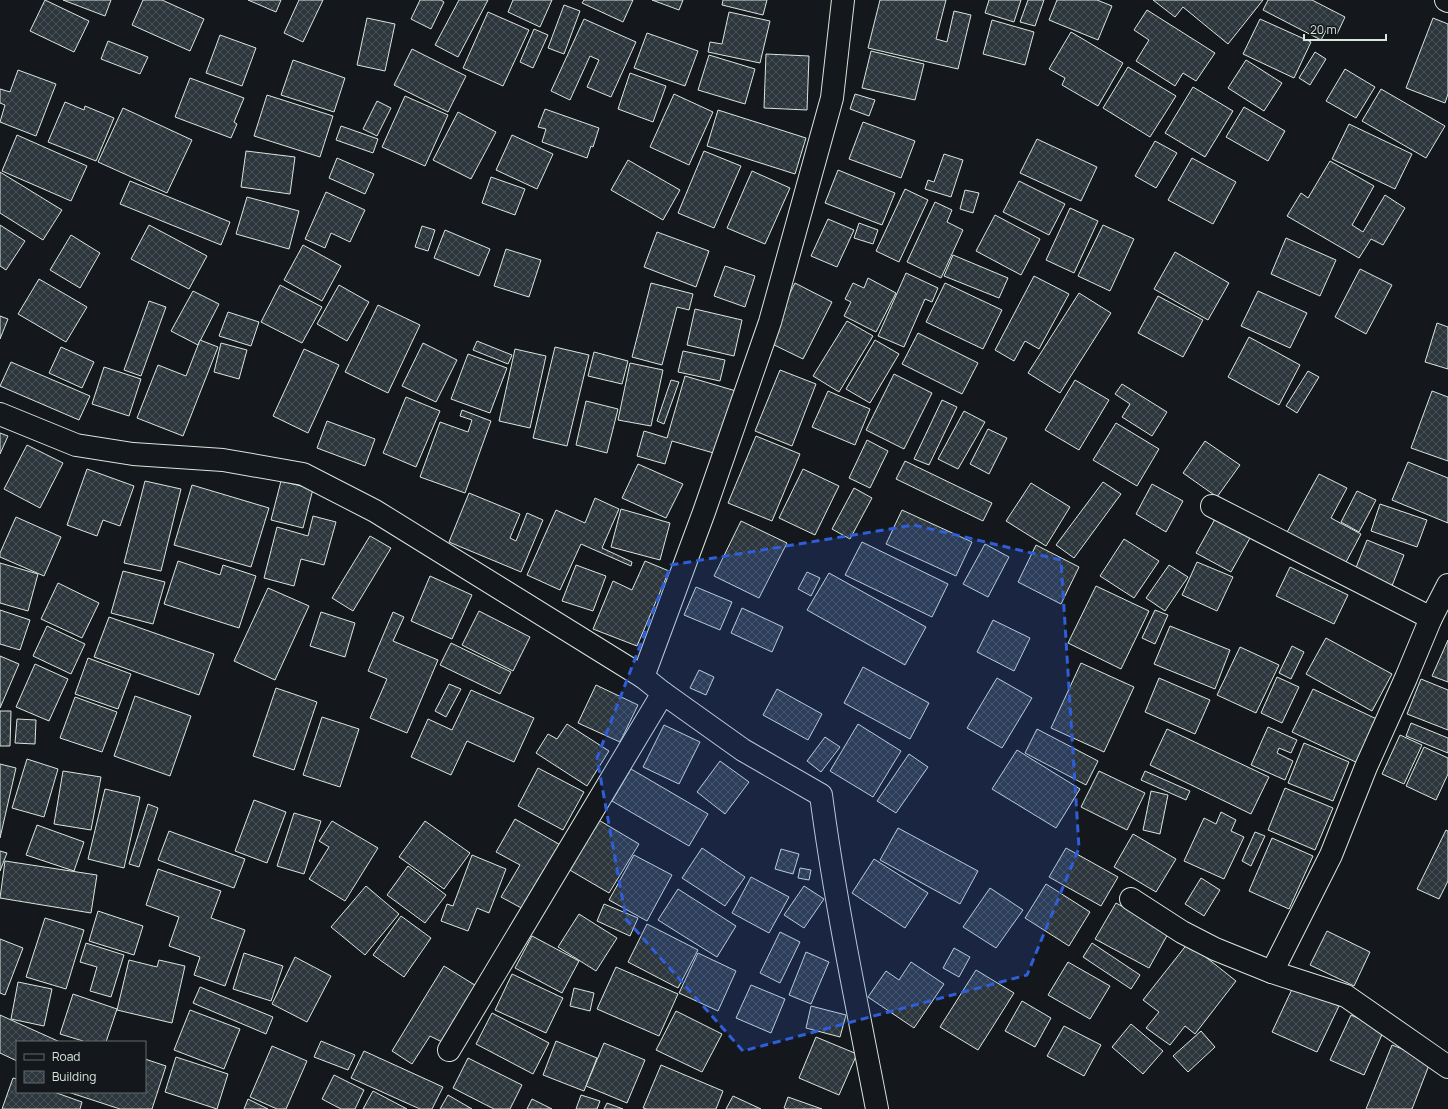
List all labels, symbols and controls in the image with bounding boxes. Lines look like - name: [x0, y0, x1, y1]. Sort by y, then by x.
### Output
- scale bar: [1304, 16, 1386, 42]
- text: 20 m: [1310, 21, 1337, 38]
- legend: [16, 1041, 146, 1093]
- text: Road: [52, 1048, 80, 1065]
- text: Building: [52, 1068, 96, 1085]

